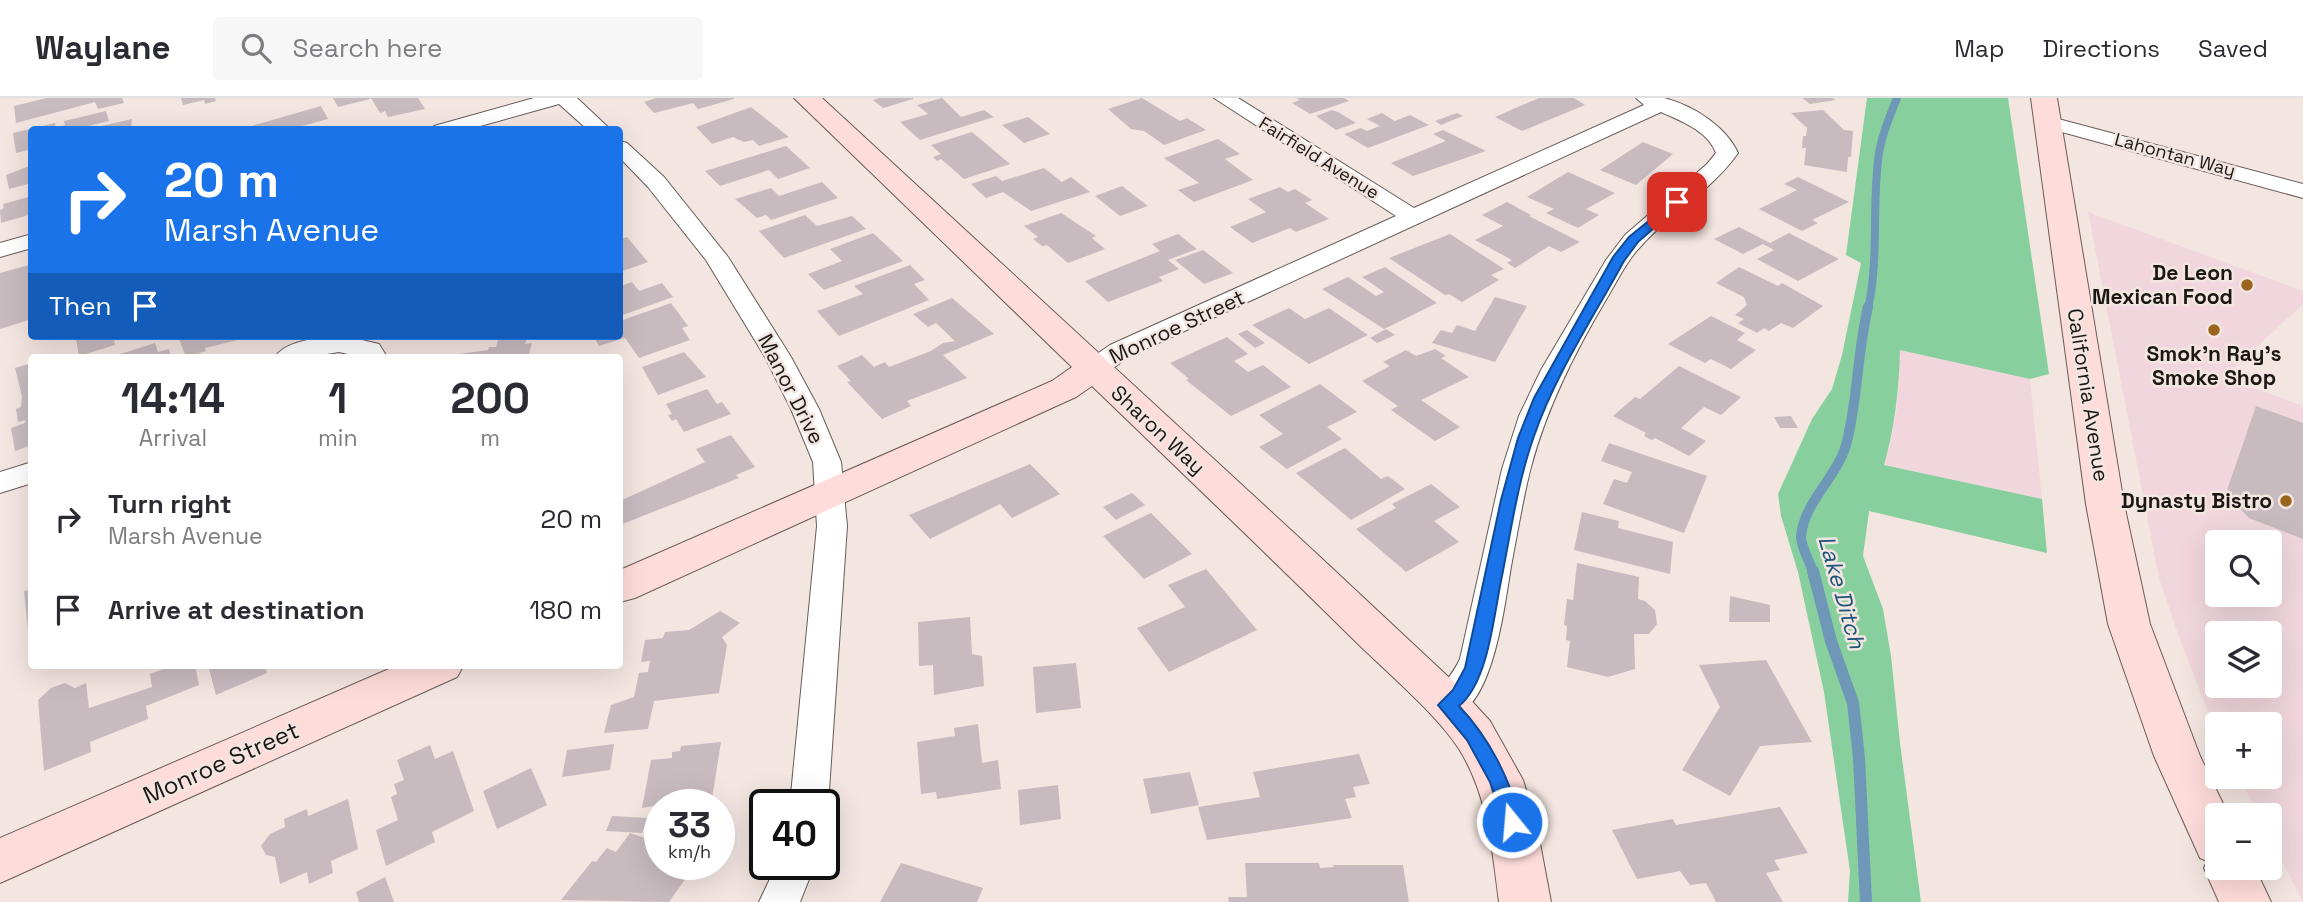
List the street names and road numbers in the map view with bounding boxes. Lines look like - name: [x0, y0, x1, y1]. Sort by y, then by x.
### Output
- street label: Fairfield Avenue: [1255, 111, 1384, 204]
- street label: Lahontan Way: [2112, 127, 2238, 182]
- street label: Monroe Street: [1105, 283, 1249, 370]
- street label: California Avenue: [2061, 306, 2116, 483]
- street label: Manor Drive: [752, 329, 831, 448]
- street label: Sharon Way: [1106, 379, 1211, 480]
- street label: Monroe Street: [138, 714, 304, 811]

